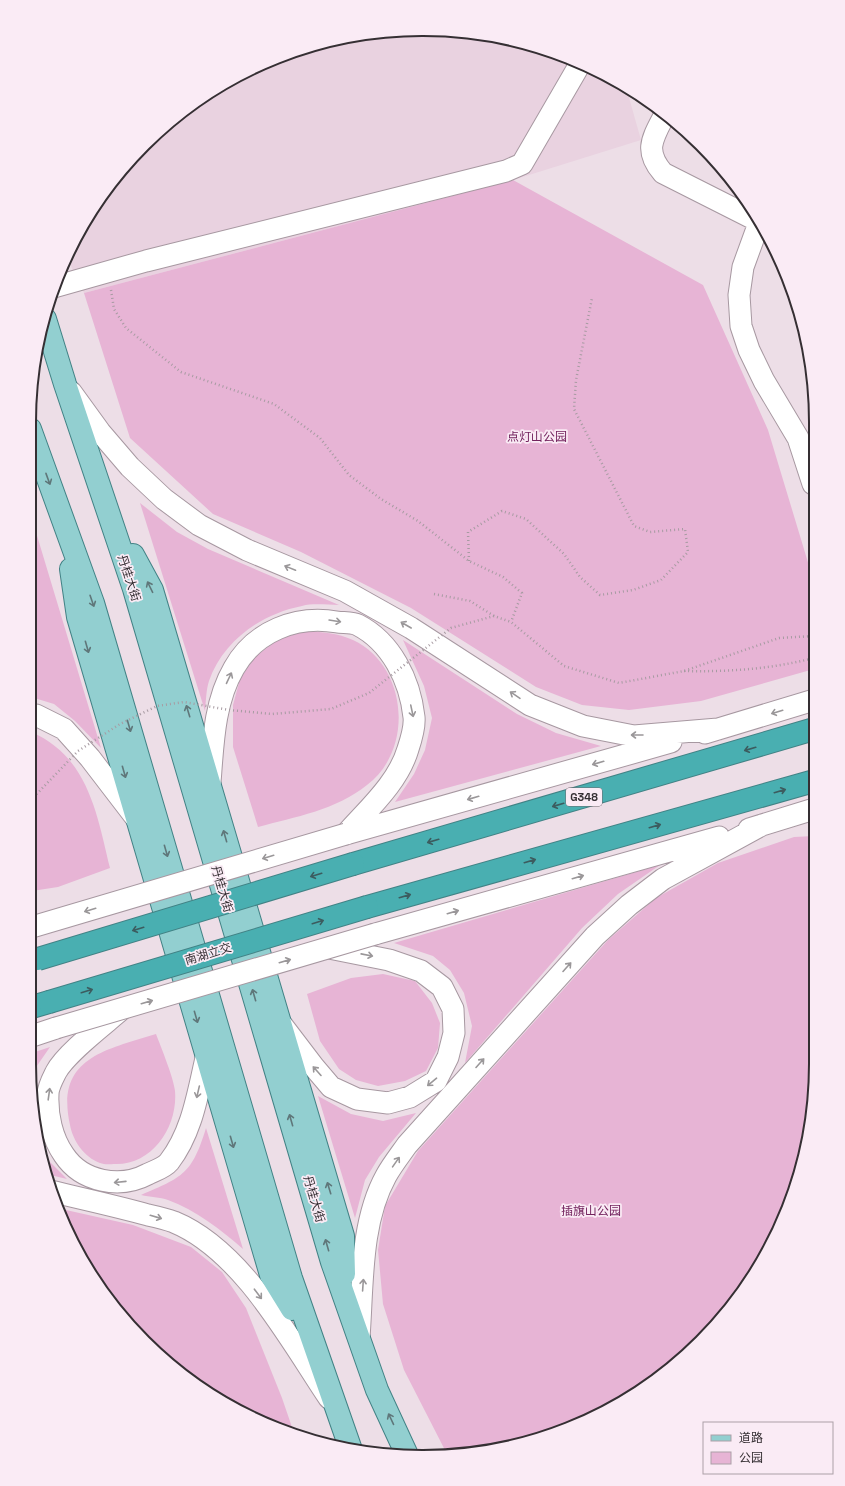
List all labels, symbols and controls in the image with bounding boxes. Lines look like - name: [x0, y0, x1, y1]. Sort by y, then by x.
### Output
- park label: 点灯山公园: [507, 429, 567, 445]
- one-way arrow: [44, 473, 52, 485]
- street label: 丹桂大街: [114, 553, 144, 603]
- one-way arrow: [284, 564, 296, 571]
- one-way arrow: [146, 581, 153, 593]
- one-way arrow: [89, 595, 96, 608]
- one-way arrow: [328, 617, 341, 625]
- one-way arrow: [400, 621, 412, 629]
- one-way arrow: [84, 640, 91, 653]
- one-way arrow: [226, 673, 233, 685]
- one-way arrow: [510, 691, 521, 699]
- one-way arrow: [409, 704, 417, 717]
- one-way arrow: [184, 705, 191, 718]
- one-way arrow: [770, 709, 783, 716]
- one-way arrow: [126, 719, 133, 732]
- one-way arrow: [631, 731, 644, 739]
- one-way arrow: [744, 746, 757, 753]
- one-way arrow: [592, 760, 605, 767]
- one-way arrow: [120, 765, 128, 778]
- one-way arrow: [774, 787, 787, 794]
- road number: G348: [566, 788, 602, 806]
- one-way arrow: [466, 795, 479, 802]
- one-way arrow: [552, 802, 565, 809]
- one-way arrow: [648, 822, 661, 829]
- one-way arrow: [221, 829, 228, 842]
- one-way arrow: [427, 838, 440, 845]
- one-way arrow: [163, 844, 170, 857]
- one-way arrow: [262, 854, 275, 861]
- one-way arrow: [523, 857, 536, 864]
- street label: 丹桂大街: [208, 864, 236, 914]
- one-way arrow: [309, 872, 322, 879]
- one-way arrow: [571, 873, 584, 880]
- one-way arrow: [398, 892, 411, 900]
- one-way arrow: [84, 907, 97, 914]
- one-way arrow: [446, 908, 459, 915]
- one-way arrow: [312, 918, 325, 925]
- one-way arrow: [131, 926, 144, 933]
- street label: 南湖立交: [183, 939, 233, 969]
- one-way arrow: [361, 952, 374, 960]
- one-way arrow: [278, 957, 291, 964]
- one-way arrow: [563, 962, 572, 972]
- one-way arrow: [80, 987, 93, 994]
- one-way arrow: [250, 989, 257, 1002]
- one-way arrow: [140, 998, 153, 1005]
- one-way arrow: [193, 1011, 200, 1024]
- one-way arrow: [476, 1058, 485, 1068]
- one-way arrow: [313, 1066, 322, 1077]
- one-way arrow: [427, 1077, 437, 1086]
- one-way arrow: [194, 1085, 201, 1098]
- one-way arrow: [45, 1087, 53, 1100]
- one-way arrow: [286, 1114, 294, 1127]
- one-way arrow: [229, 1135, 236, 1148]
- one-way arrow: [392, 1157, 400, 1168]
- street label: 丹桂大街: [300, 1174, 328, 1224]
- one-way arrow: [114, 1178, 127, 1185]
- one-way arrow: [325, 1182, 332, 1195]
- park label: 插旗山公园: [561, 1203, 621, 1219]
- one-way arrow: [150, 1214, 163, 1221]
- one-way arrow: [323, 1239, 330, 1252]
- one-way arrow: [359, 1279, 366, 1292]
- one-way arrow: [254, 1288, 262, 1299]
- one-way arrow: [387, 1414, 394, 1426]
- legend: [703, 1422, 833, 1474]
- text: 道路: [739, 1430, 763, 1446]
- text: 公园: [739, 1450, 763, 1466]

